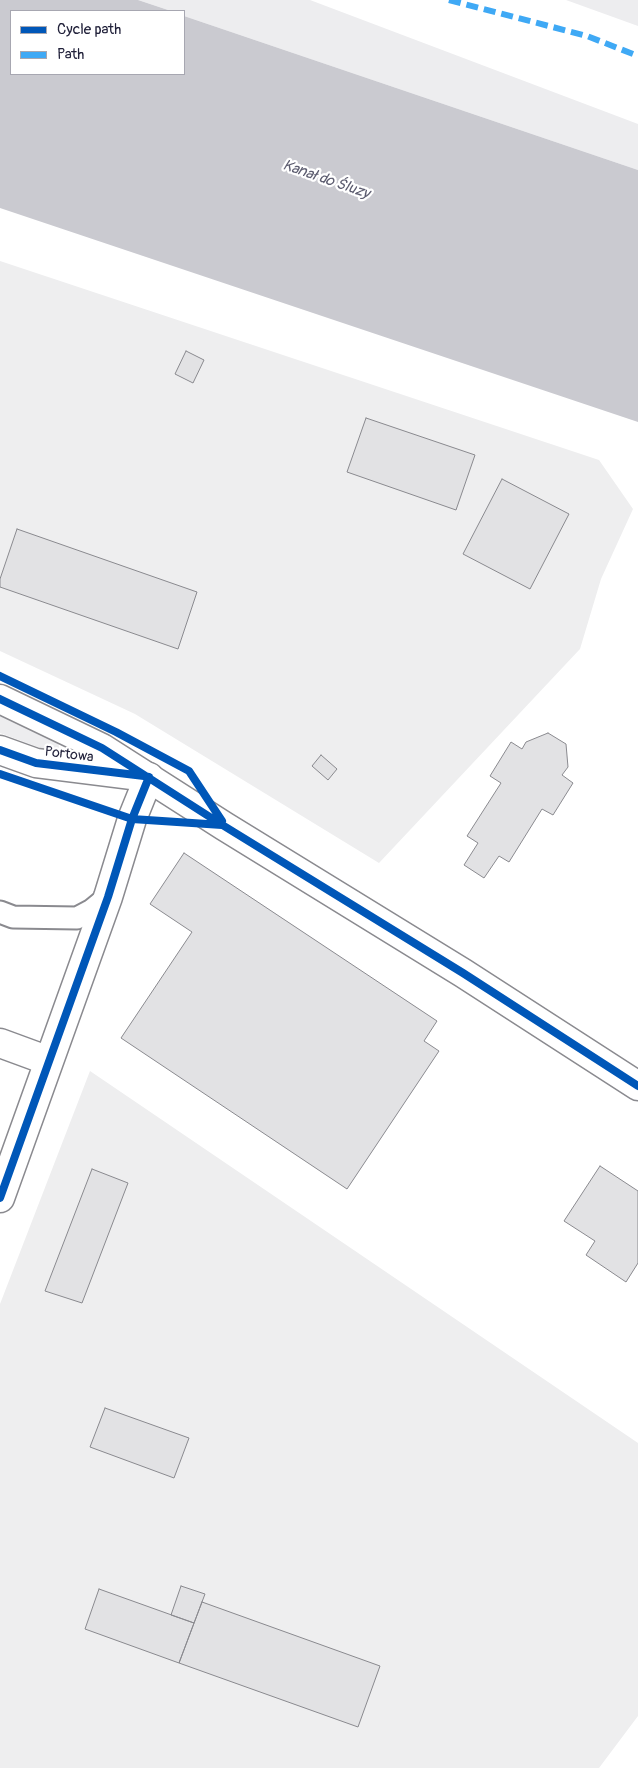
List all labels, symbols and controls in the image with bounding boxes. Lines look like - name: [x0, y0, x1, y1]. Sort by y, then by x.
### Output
- legend: [10, 10, 185, 75]
- text: Cycle path: [57, 20, 121, 39]
- text: Path: [57, 45, 84, 64]
- water label: Kanał do Śluzy: [280, 157, 372, 203]
- street label: Portowa: [44, 744, 94, 766]

